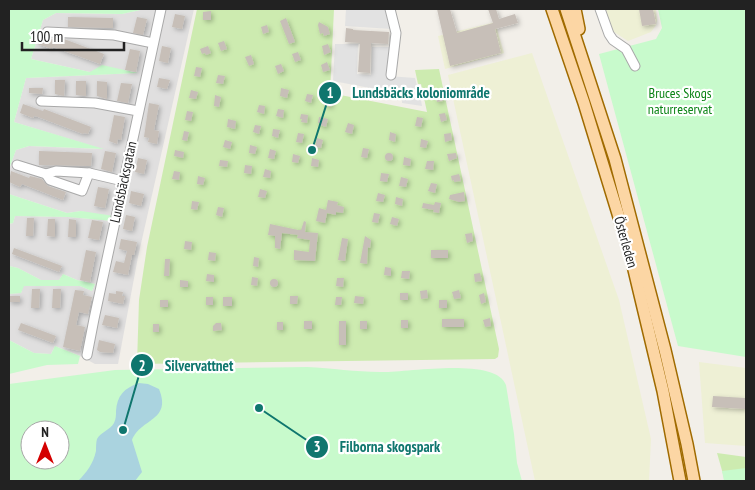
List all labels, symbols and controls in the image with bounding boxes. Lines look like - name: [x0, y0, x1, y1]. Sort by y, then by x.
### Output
- scale bar: [22, 20, 125, 52]
- text: 100 m: [30, 27, 63, 46]
- callout: Lundsbäcks koloniområde: [317, 78, 500, 108]
- text: 1: [326, 83, 334, 102]
- text: Lundsbäcks koloniområde: [352, 83, 490, 102]
- park label: Bruces Skogs naturreservat: [648, 84, 712, 118]
- street label: Lundsbäcksgatan: [106, 140, 140, 224]
- street label: Österleden: [610, 214, 642, 270]
- callout: Silvervattnet: [130, 350, 243, 380]
- text: 2: [138, 356, 146, 375]
- text: Silvervattnet: [165, 356, 234, 375]
- north arrow: [20, 420, 70, 470]
- text: N: [41, 423, 49, 441]
- callout: Filborna skogspark: [305, 432, 450, 462]
- text: 3: [313, 437, 321, 456]
- text: Filborna skogspark: [340, 437, 441, 456]

